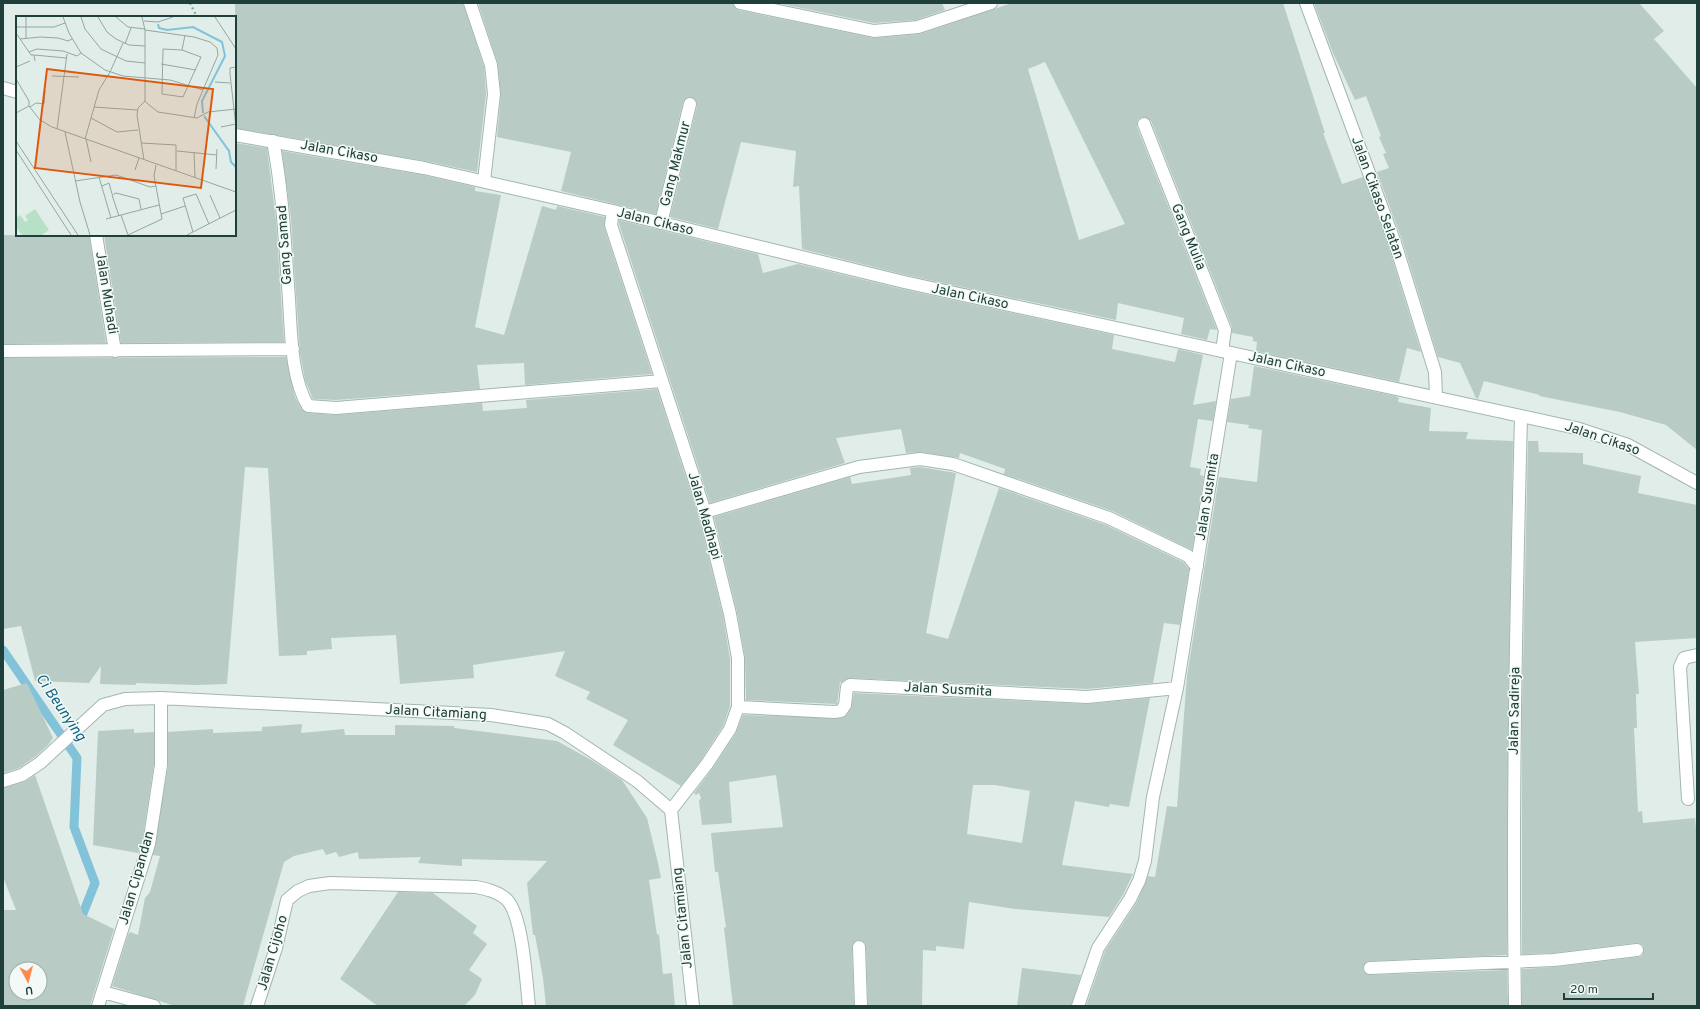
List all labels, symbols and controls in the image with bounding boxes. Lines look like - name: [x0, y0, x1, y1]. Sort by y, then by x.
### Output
- inset map: [16, 16, 236, 236]
- street label: Gang Makmur: [657, 119, 695, 208]
- street label: Jalan Cikaso Selatan: [1347, 134, 1407, 262]
- street label: Jalan Cikaso: [299, 137, 379, 167]
- street label: Gang Mulia: [1167, 201, 1209, 273]
- street label: Jalan Cikaso: [615, 204, 695, 240]
- street label: Gang Samad: [274, 205, 296, 285]
- street label: Jalan Muhadi: [91, 250, 121, 336]
- street label: Jalan Cikaso: [930, 281, 1010, 314]
- street label: Jalan Cikaso: [1247, 349, 1327, 382]
- street label: Jalan Cikaso: [1562, 418, 1642, 460]
- street label: Jalan Susmita: [1193, 452, 1223, 542]
- street label: Jalan Madhapi: [683, 470, 725, 562]
- street label: Jalan Sadireja: [1506, 667, 1524, 755]
- water label: Ci Beunying: [30, 671, 90, 746]
- street label: Jalan Susmita: [904, 679, 992, 701]
- street label: Jalan Citamiang: [385, 702, 487, 724]
- street label: Jalan Cipandan: [115, 829, 159, 927]
- street label: Jalan Citamiang: [669, 867, 697, 969]
- street label: Jalan Cijoho: [254, 913, 292, 993]
- north arrow: [8, 961, 48, 1001]
- scale bar: [1564, 975, 1653, 1001]
- text: 20 m: [1570, 982, 1598, 998]
- text: U: [24, 983, 34, 997]

